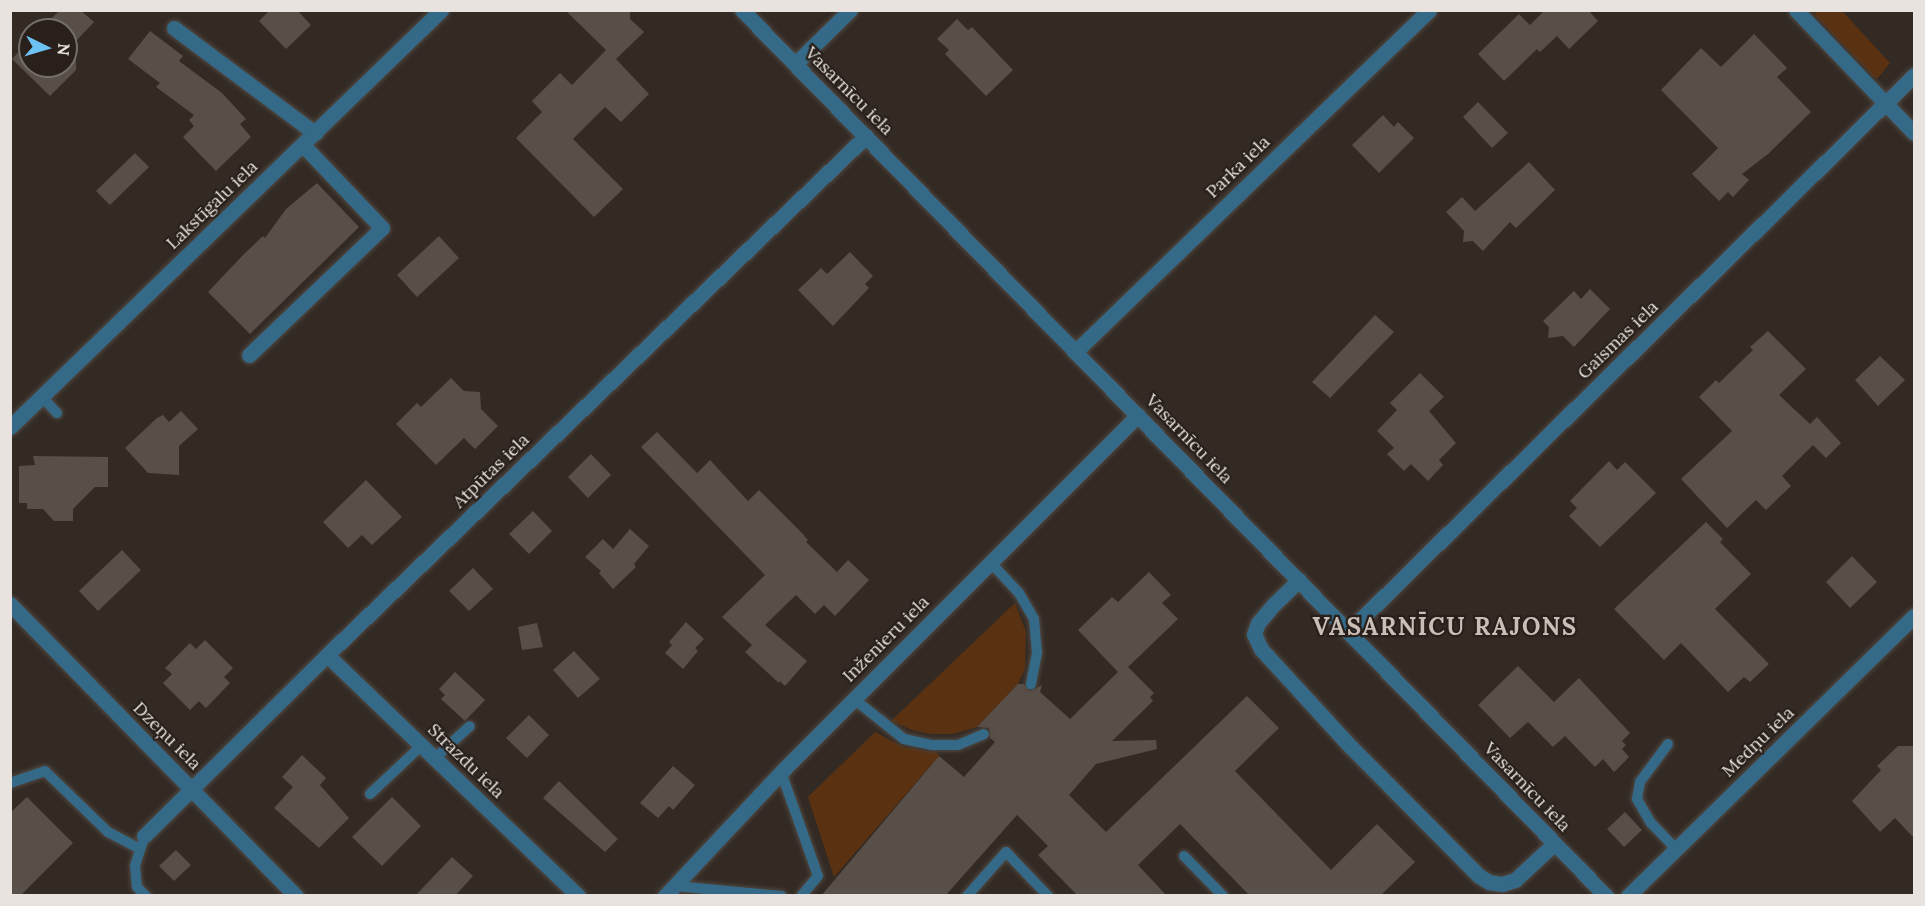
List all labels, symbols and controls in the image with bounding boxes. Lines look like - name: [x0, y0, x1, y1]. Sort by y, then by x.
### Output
- north arrow: [18, 18, 78, 78]
- text: N: [53, 42, 74, 56]
- street label: Vasarnīcu iela: [800, 42, 898, 140]
- street label: Parka iela: [1202, 131, 1274, 203]
- street label: Lakstīgalu iela: [162, 156, 262, 254]
- street label: Gaismas iela: [1573, 296, 1663, 384]
- street label: Vasarnīcu iela: [1141, 390, 1237, 488]
- street label: Atpūtas iela: [448, 429, 534, 513]
- street label: Inženieru iela: [838, 591, 934, 687]
- district label: VASARNĪCU RAJONS: [1312, 613, 1578, 641]
- street label: Dzeņu iela: [128, 697, 206, 775]
- street label: Medņu iela: [1717, 702, 1799, 782]
- street label: Strazdu iela: [423, 719, 509, 803]
- street label: Vasarnīcu iela: [1479, 738, 1575, 836]

